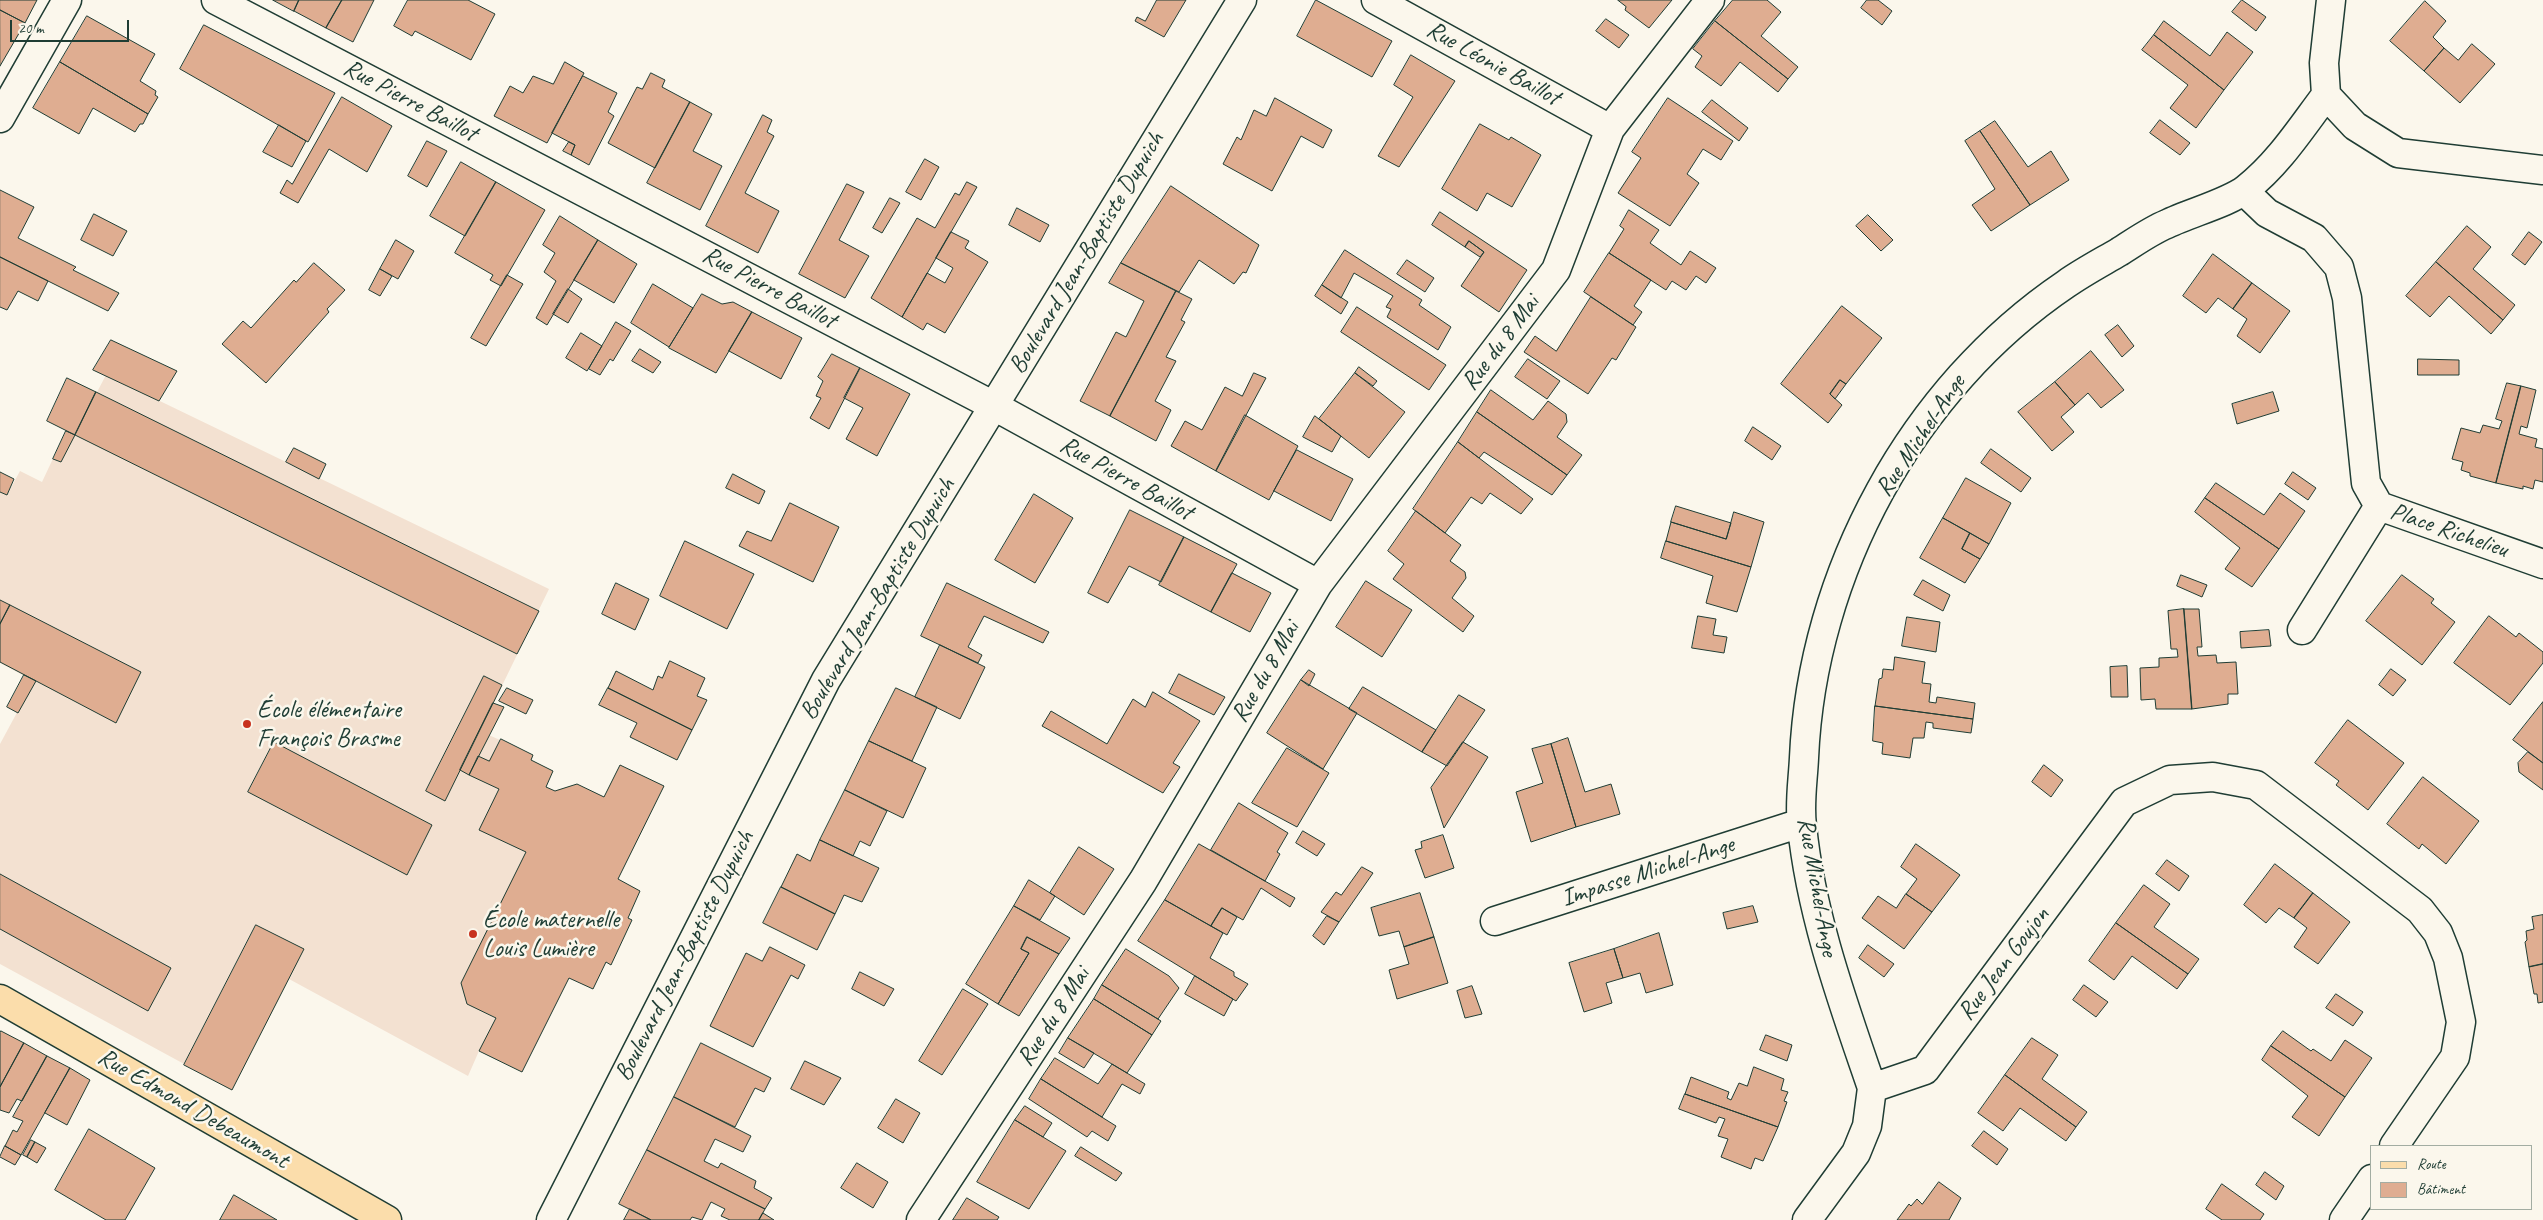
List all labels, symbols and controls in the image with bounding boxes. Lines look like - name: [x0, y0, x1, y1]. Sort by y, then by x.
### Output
- scale bar: [12, 10, 131, 42]
- street label: Rue Léonie Baillot: [1421, 15, 1565, 113]
- text: 20 m: [18, 19, 44, 38]
- street label: Rue Pierre Baillot: [338, 53, 482, 149]
- street label: Boulevard Jean-Baptiste Dupuich: [1003, 127, 1171, 379]
- street label: Rue Pierre Baillot: [697, 240, 841, 336]
- street label: Rue du 8 Mai: [1455, 289, 1547, 397]
- street label: Rue Michel-Ange: [1869, 369, 1973, 503]
- street label: Rue Pierre Baillot: [1054, 430, 1198, 528]
- street label: Boulevard Jean-Baptiste Dupuich: [794, 473, 962, 725]
- street label: Place Richelieu: [2386, 497, 2512, 565]
- street label: Rue du 8 Mai: [1225, 616, 1307, 728]
- place label: École élémentaire François Brasme: [257, 695, 401, 754]
- marker: École élémentaire François Brasme: [241, 718, 253, 730]
- street label: Rue Michel-Ange: [1790, 815, 1844, 959]
- street label: Boulevard Jean-Baptiste Dupuich: [609, 826, 761, 1086]
- street label: Impasse Michel-Ange: [1558, 830, 1738, 914]
- street label: Rue Jean Goujon: [1952, 901, 2056, 1027]
- place label: École maternelle Louis Lumière: [483, 905, 619, 964]
- marker: École maternelle Louis Lumière: [467, 928, 479, 940]
- street label: Rue du 8 Mai: [1011, 962, 1097, 1072]
- street label: Rue Edmond Debeaumont: [92, 1042, 294, 1176]
- legend: [2370, 1145, 2533, 1210]
- text: Route: [2417, 1155, 2446, 1174]
- text: Bâtiment: [2417, 1180, 2465, 1199]

